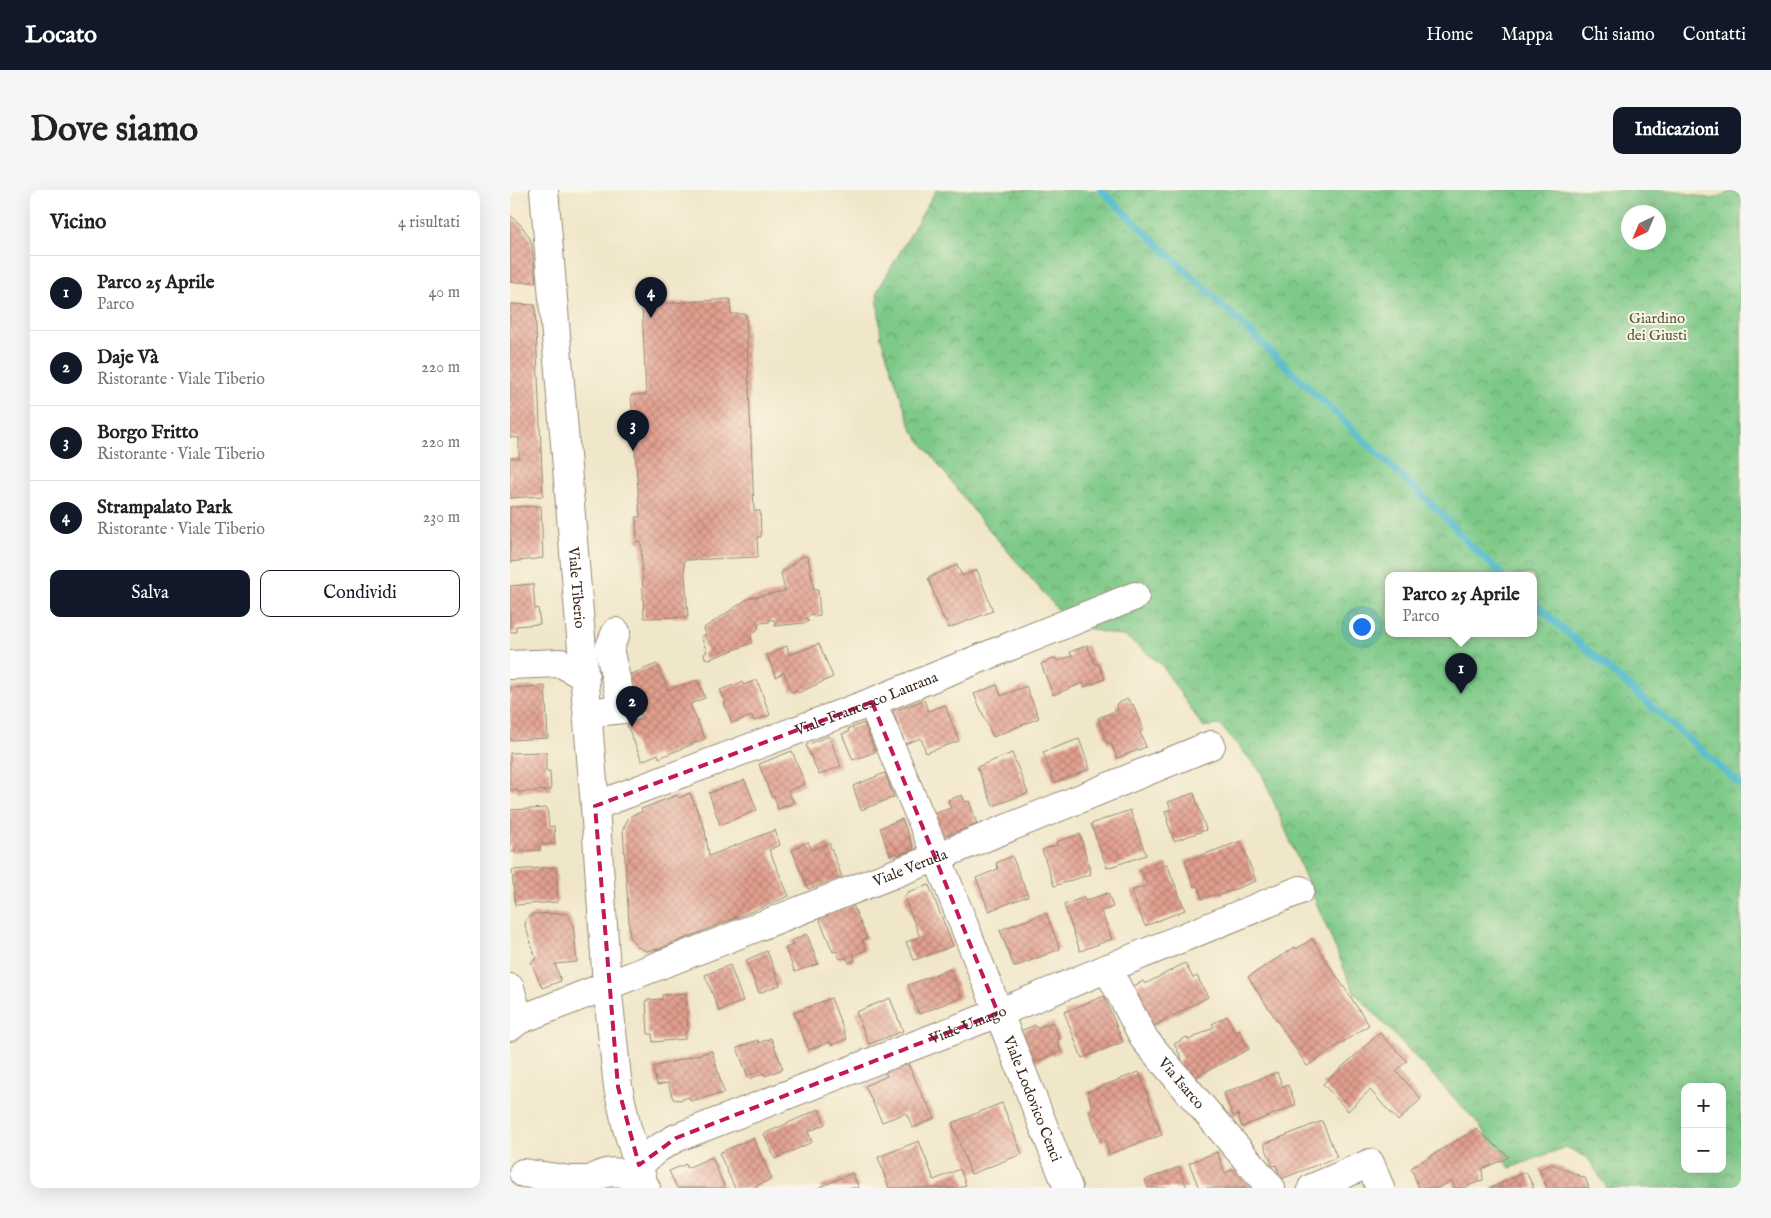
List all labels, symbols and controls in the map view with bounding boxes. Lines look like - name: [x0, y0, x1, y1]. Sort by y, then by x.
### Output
- text: Locato: [25, 20, 97, 51]
- text: Home: [1426, 24, 1473, 47]
- text: Mappa: [1501, 24, 1553, 47]
- text: Chi siamo: [1581, 24, 1655, 47]
- text: Contatti: [1683, 24, 1746, 47]
- button: Indicazioni: [1613, 107, 1741, 154]
- text: Dove siamo: [30, 108, 198, 153]
- north arrow: [1621, 205, 1666, 250]
- text: Vicino: [50, 209, 106, 236]
- text: 4 risultati: [398, 213, 460, 233]
- text: Parco 25 Aprile: [97, 271, 214, 295]
- pin: 4: [635, 277, 667, 318]
- text: 1: [63, 283, 69, 303]
- text: 40 m: [428, 283, 460, 303]
- text: Parco: [97, 295, 134, 315]
- park label: Giardino dei Giusti: [1627, 309, 1687, 345]
- text: Daje Và: [97, 346, 158, 370]
- text: 2: [62, 358, 70, 378]
- text: 220 m: [421, 358, 460, 378]
- text: Ristorante · Viale Tiberio: [97, 370, 265, 390]
- pin: 3: [617, 410, 649, 451]
- text: Borgo Fritto: [97, 421, 198, 445]
- text: 3: [63, 433, 69, 453]
- text: 220 m: [421, 433, 460, 453]
- text: Ristorante · Viale Tiberio: [97, 445, 265, 465]
- text: Strampalato Park: [97, 496, 232, 520]
- text: 4: [62, 508, 70, 528]
- text: 230 m: [423, 508, 460, 528]
- text: Ristorante · Viale Tiberio: [97, 520, 265, 540]
- street label: Viale Tiberio: [564, 545, 590, 629]
- button: Salva: [50, 570, 250, 617]
- button: Condividi: [260, 570, 460, 617]
- popup: [1385, 572, 1537, 637]
- text: Parco 25 Aprile: [1402, 583, 1520, 607]
- text: Parco: [1402, 607, 1440, 627]
- your location: [1349, 614, 1375, 640]
- pin: 1: [1445, 653, 1477, 694]
- street label: Viale Francesco Laurana: [791, 667, 941, 740]
- pin: 2: [616, 686, 648, 727]
- street label: Viale Veruda: [869, 844, 950, 891]
- street label: Viale Umago: [926, 1001, 1009, 1049]
- street label: Viale Lodovico Cenci: [999, 1032, 1066, 1164]
- street label: Via Isarco: [1154, 1053, 1209, 1113]
- map controls: [1681, 1083, 1726, 1173]
- button: +: [1681, 1083, 1726, 1128]
- button: −: [1681, 1128, 1726, 1173]

